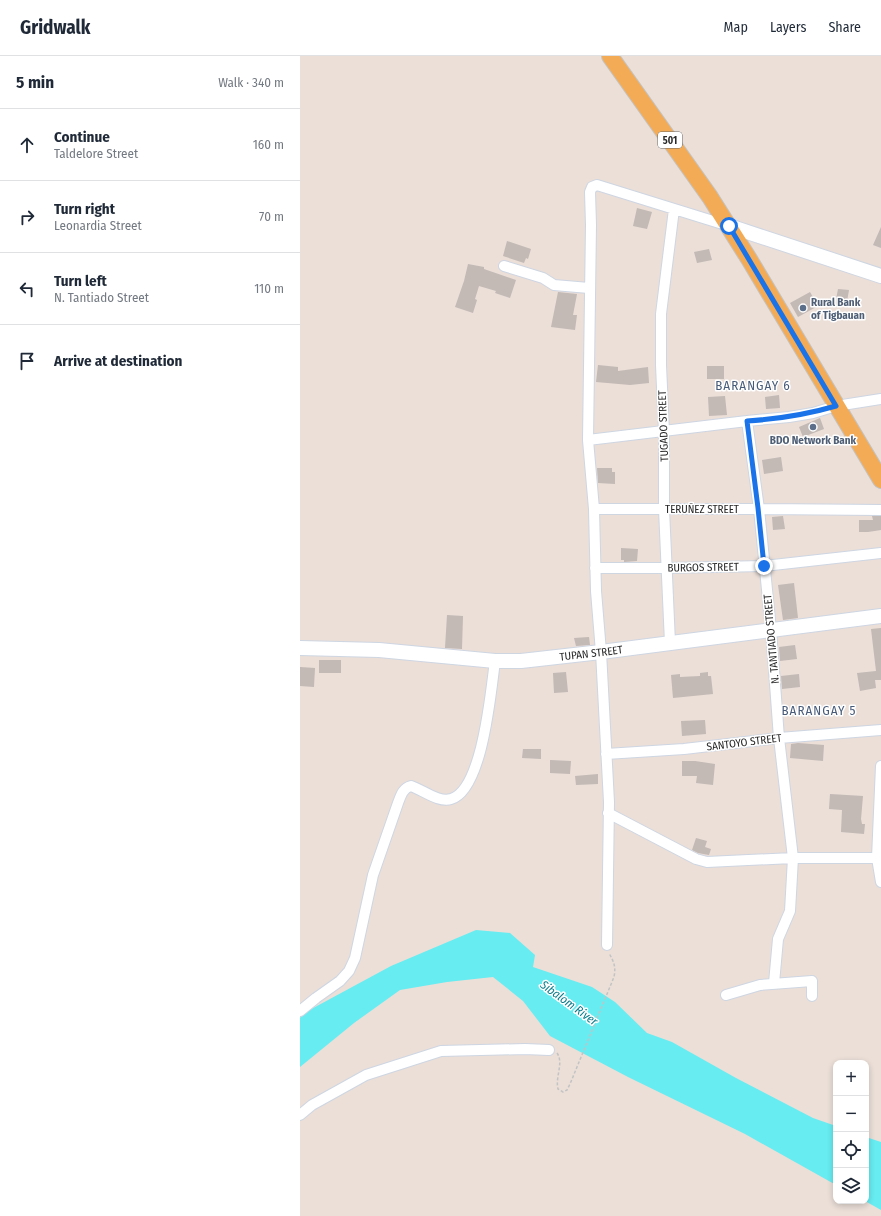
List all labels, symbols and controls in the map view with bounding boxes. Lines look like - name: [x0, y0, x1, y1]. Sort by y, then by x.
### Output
- text: Gridwalk: [20, 16, 90, 39]
- text: Map: [724, 19, 748, 36]
- text: Layers: [770, 19, 806, 36]
- text: Share: [828, 19, 861, 36]
- text: 5 min: [16, 72, 54, 93]
- text: Walk · 340 m: [218, 75, 284, 90]
- text: Continue: [54, 128, 110, 146]
- road number: 501: [658, 132, 682, 148]
- icon: ahead: [16, 134, 38, 156]
- text: 160 m: [253, 137, 284, 152]
- text: Taldelore Street: [54, 146, 138, 161]
- text: Turn right: [54, 200, 115, 218]
- icon: right: [16, 206, 38, 228]
- text: 70 m: [259, 209, 284, 224]
- route start: [720, 217, 738, 235]
- text: Leonardia Street: [54, 218, 142, 233]
- text: Turn left: [54, 272, 107, 290]
- icon: left: [16, 278, 38, 300]
- text: 110 m: [254, 281, 284, 296]
- text: N. Tantiado Street: [54, 290, 149, 305]
- place label: Rural Bank of Tigbauan: [811, 296, 865, 322]
- marker: Rural Bank of Tigbauan: [798, 303, 808, 313]
- icon: arrive: [16, 350, 38, 372]
- text: Arrive at destination: [54, 352, 182, 370]
- district label: BARANGAY 6: [715, 378, 791, 393]
- street label: TUGADO STREET: [656, 389, 671, 462]
- marker: BDO Network Bank: [808, 422, 818, 432]
- place label: BDO Network Bank: [770, 434, 857, 447]
- street label: TERUÑEZ STREET: [665, 503, 740, 516]
- route end: [755, 557, 773, 575]
- street label: BURGOS STREET: [667, 560, 740, 575]
- street label: N. TANTIADO STREET: [761, 593, 782, 684]
- street label: TUPAN STREET: [559, 643, 624, 664]
- district label: BARANGAY 5: [782, 703, 856, 718]
- street label: SANTOYO STREET: [706, 731, 783, 754]
- water label: Sibalom River: [537, 977, 601, 1029]
- map controls: [833, 1060, 869, 1204]
- button: +: [833, 1060, 869, 1096]
- button: −: [833, 1096, 869, 1132]
- button: locate: [833, 1132, 869, 1168]
- button: layers: [833, 1168, 869, 1204]

